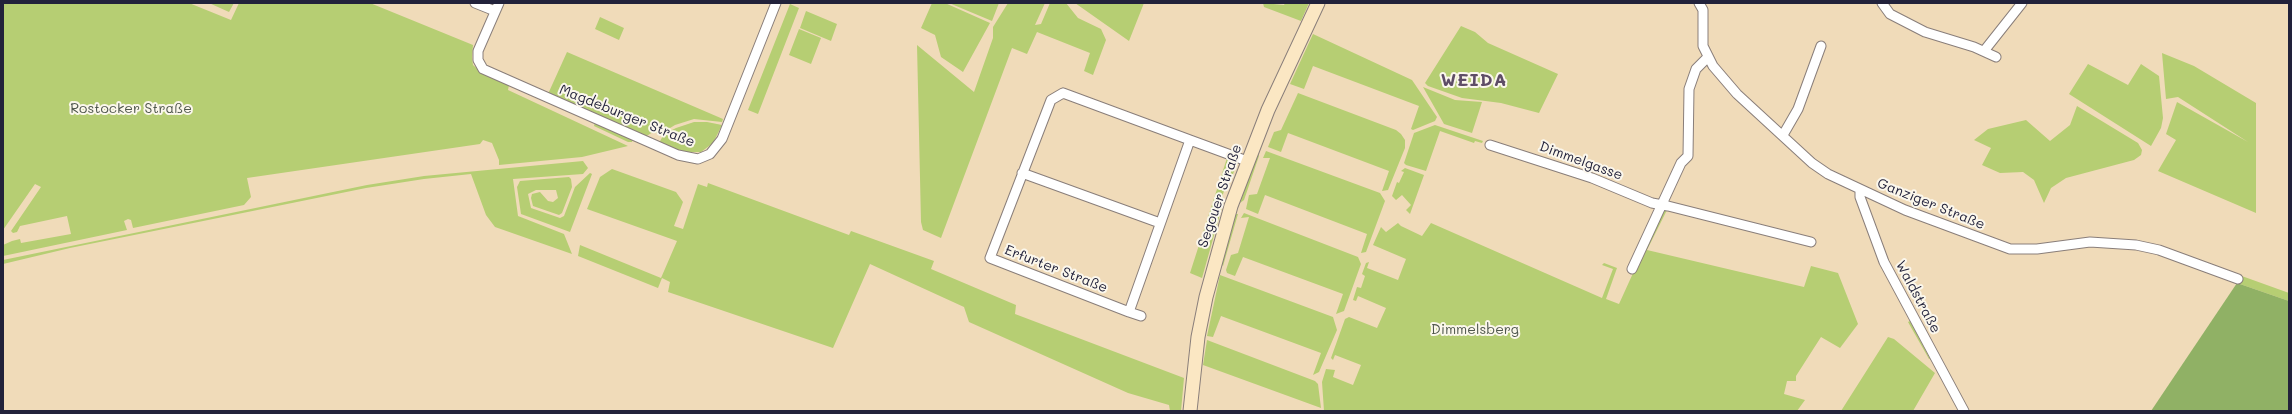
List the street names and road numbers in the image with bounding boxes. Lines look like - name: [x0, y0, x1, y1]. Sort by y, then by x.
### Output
- street label: Magdeburger Straße: [557, 81, 697, 151]
- street label: Dimmelgasse: [1537, 138, 1625, 184]
- street label: Segouer Straße: [1194, 142, 1246, 250]
- street label: Ganziger Straße: [1875, 175, 1987, 233]
- street label: Erfurter Straße: [1002, 242, 1110, 296]
- street label: Waldstraße: [1892, 258, 1944, 336]

